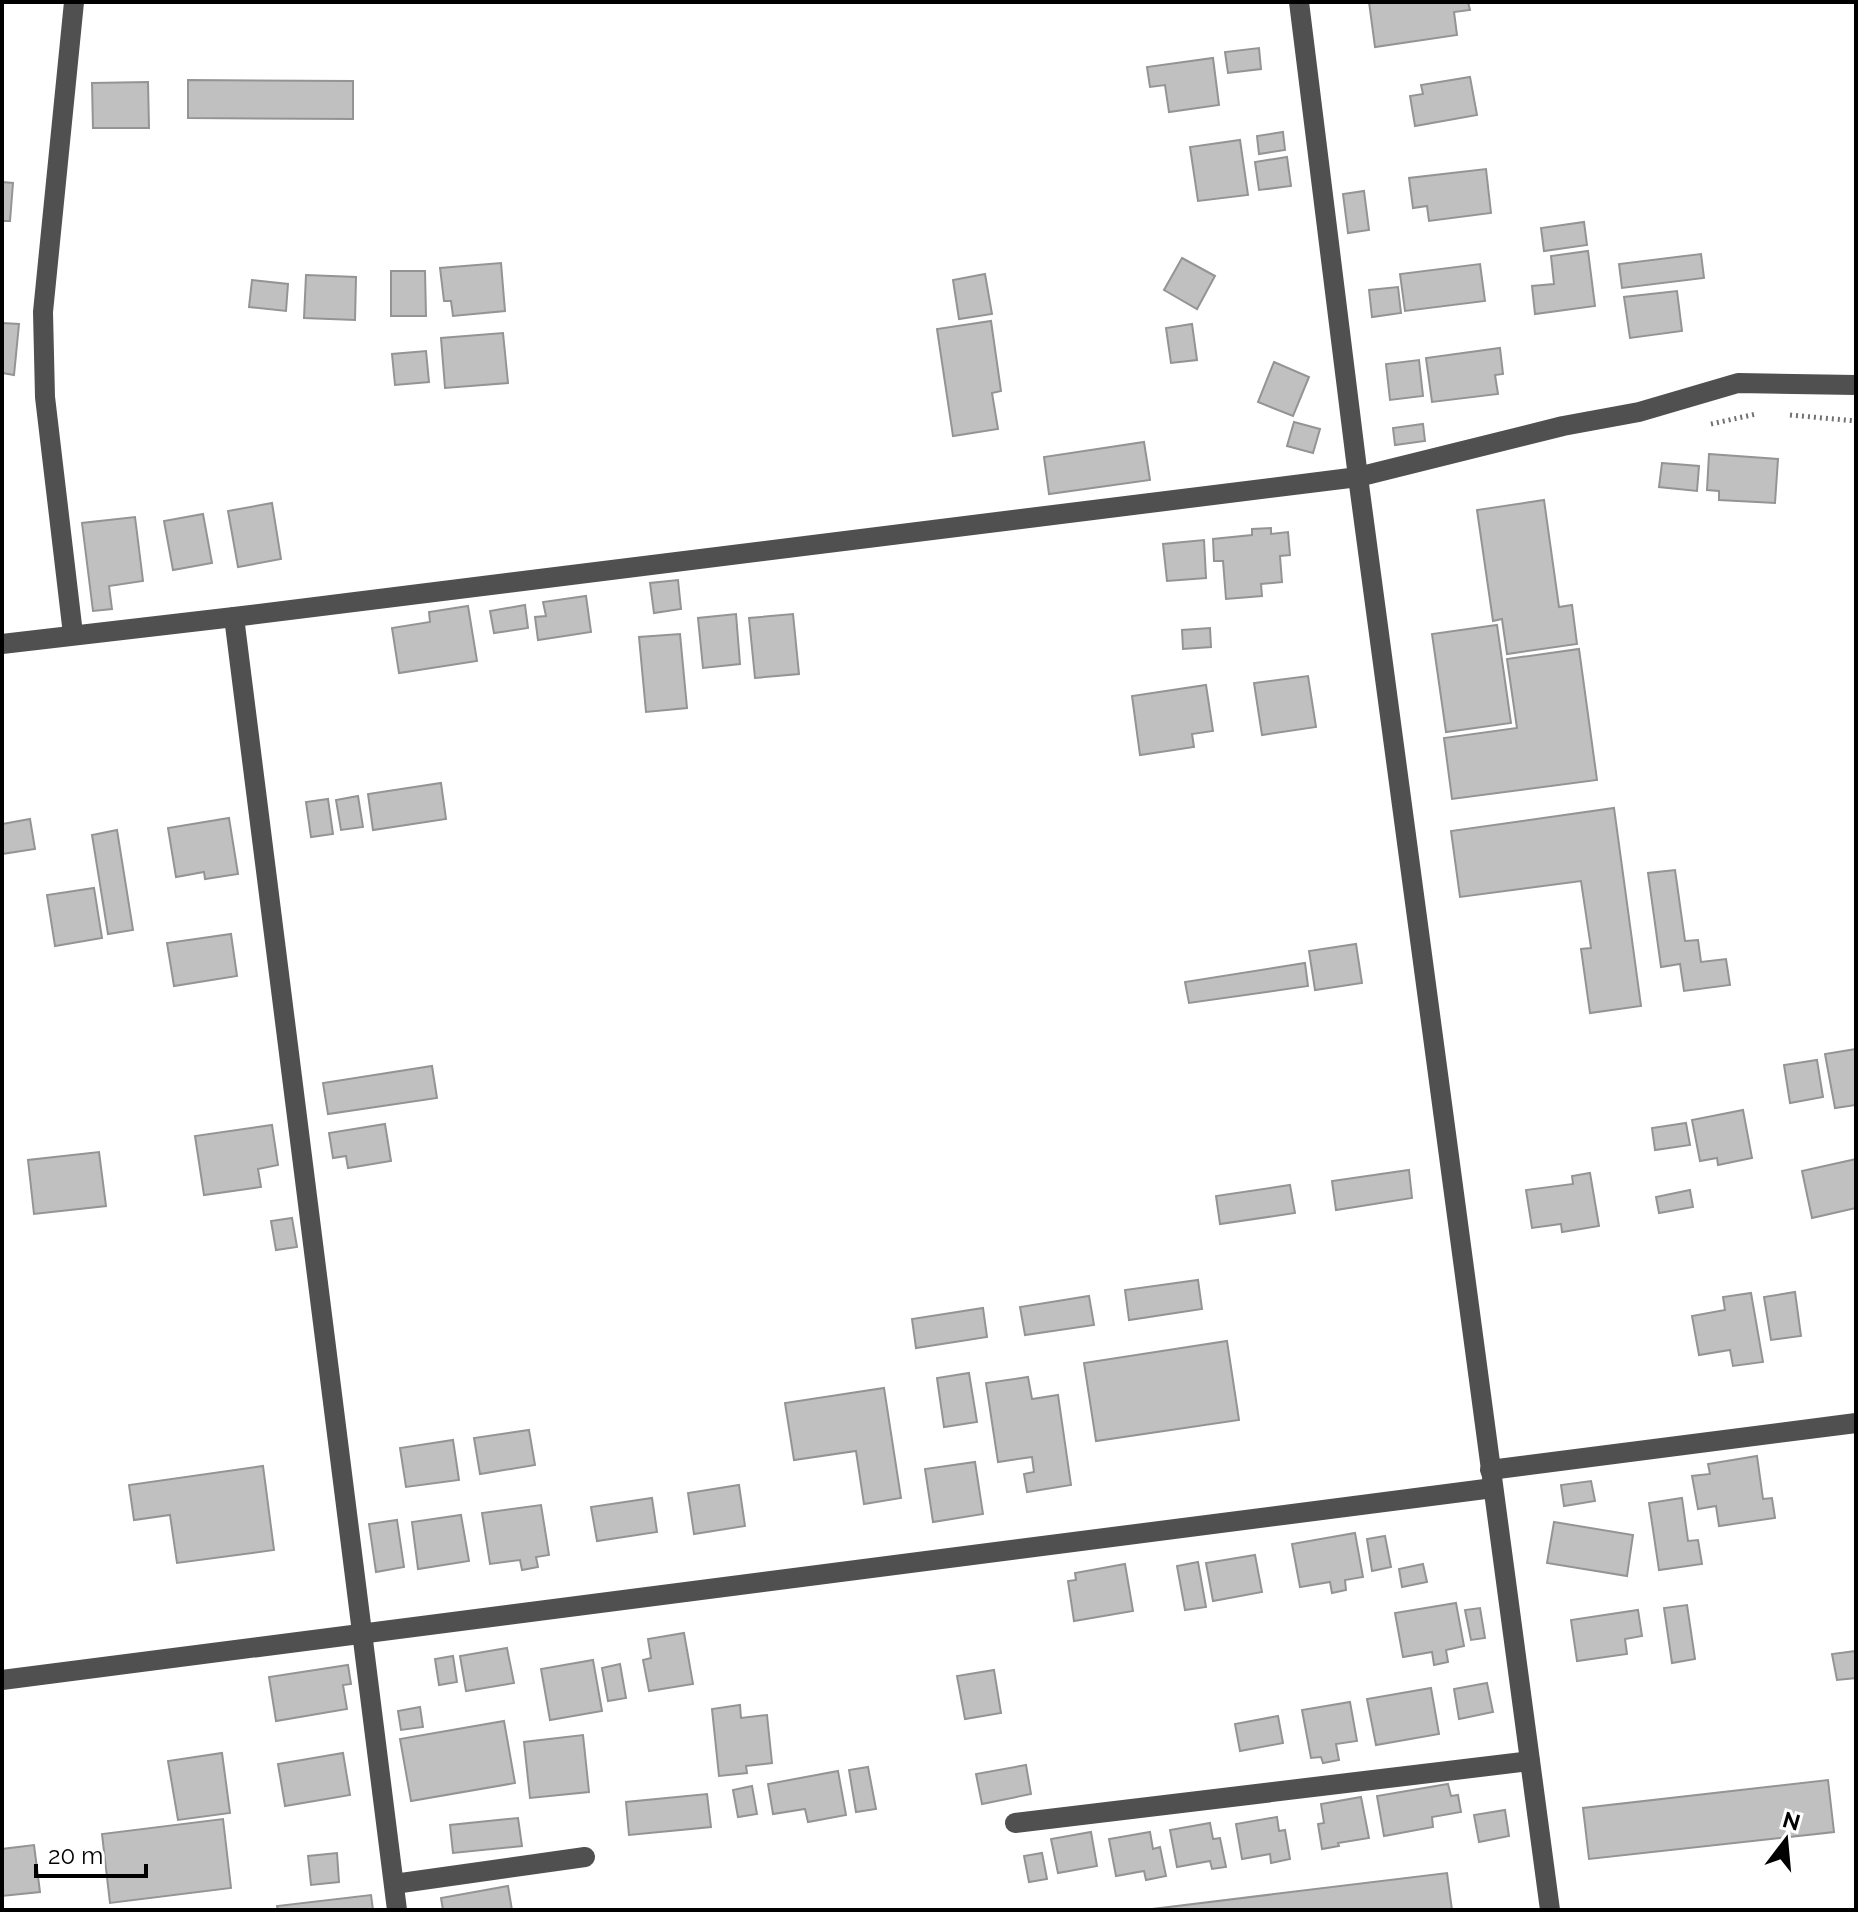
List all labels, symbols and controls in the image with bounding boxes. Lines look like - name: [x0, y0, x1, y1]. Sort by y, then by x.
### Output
- north arrow: [1746, 1800, 1826, 1880]
- text: N: [1780, 1806, 1803, 1836]
- scale bar: [36, 1828, 146, 1878]
- text: 20 m: [48, 1841, 103, 1870]

